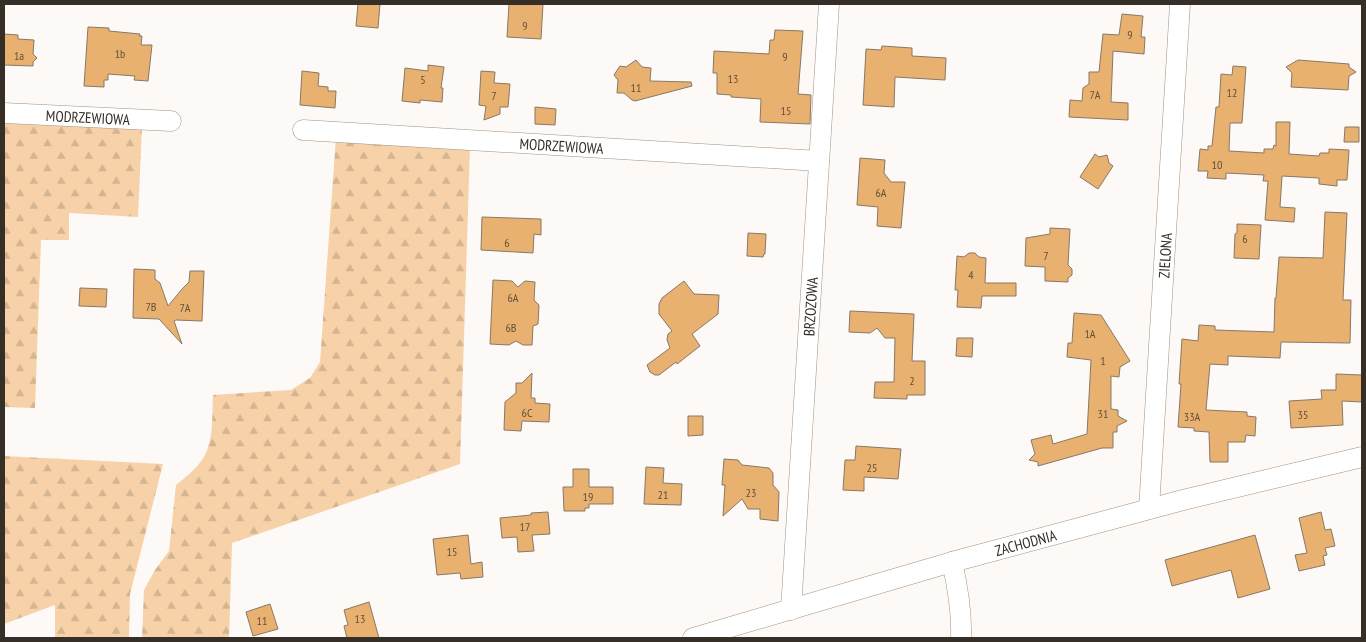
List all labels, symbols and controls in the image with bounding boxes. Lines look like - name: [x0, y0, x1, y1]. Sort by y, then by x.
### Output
- house number: 9: [522, 18, 528, 33]
- house number: 9: [1127, 27, 1133, 42]
- house number: 1b: [115, 46, 125, 61]
- house number: 1a: [14, 48, 24, 63]
- house number: 9: [782, 49, 788, 64]
- house number: 13: [728, 71, 738, 86]
- house number: 5: [420, 72, 426, 87]
- house number: 11: [631, 80, 641, 95]
- house number: 12: [1227, 85, 1237, 100]
- house number: 7A: [1090, 87, 1101, 102]
- house number: 7: [491, 88, 497, 103]
- house number: 15: [781, 103, 791, 118]
- street label: MODRZEWIOWA: [45, 106, 131, 129]
- street label: MODRZEWIOWA: [519, 134, 605, 158]
- house number: 10: [1212, 157, 1222, 172]
- house number: 6A: [875, 185, 887, 200]
- street label: ZIELONA: [1154, 231, 1175, 279]
- house number: 6: [1242, 231, 1248, 246]
- house number: 6: [504, 235, 510, 250]
- house number: 7: [1043, 248, 1049, 263]
- house number: 4: [968, 267, 974, 282]
- street label: BRZOZOWA: [799, 275, 821, 337]
- house number: 6A: [507, 290, 519, 305]
- house number: 7B: [145, 299, 157, 314]
- house number: 7A: [180, 300, 191, 315]
- house number: 6B: [505, 320, 517, 335]
- house number: 1A: [1084, 326, 1096, 341]
- house number: 1: [1100, 353, 1106, 368]
- house number: 2: [909, 373, 915, 388]
- house number: 6C: [522, 405, 533, 420]
- house number: 31: [1098, 406, 1108, 421]
- house number: 35: [1298, 407, 1308, 422]
- house number: 33A: [1184, 409, 1201, 424]
- house number: 25: [867, 460, 877, 475]
- house number: 23: [746, 485, 756, 500]
- house number: 21: [658, 487, 668, 502]
- house number: 19: [583, 489, 593, 504]
- house number: 17: [520, 519, 530, 534]
- street label: ZACHODNIA: [993, 525, 1059, 560]
- house number: 15: [447, 544, 457, 559]
- house number: 13: [355, 611, 365, 626]
- house number: 11: [257, 613, 267, 628]

